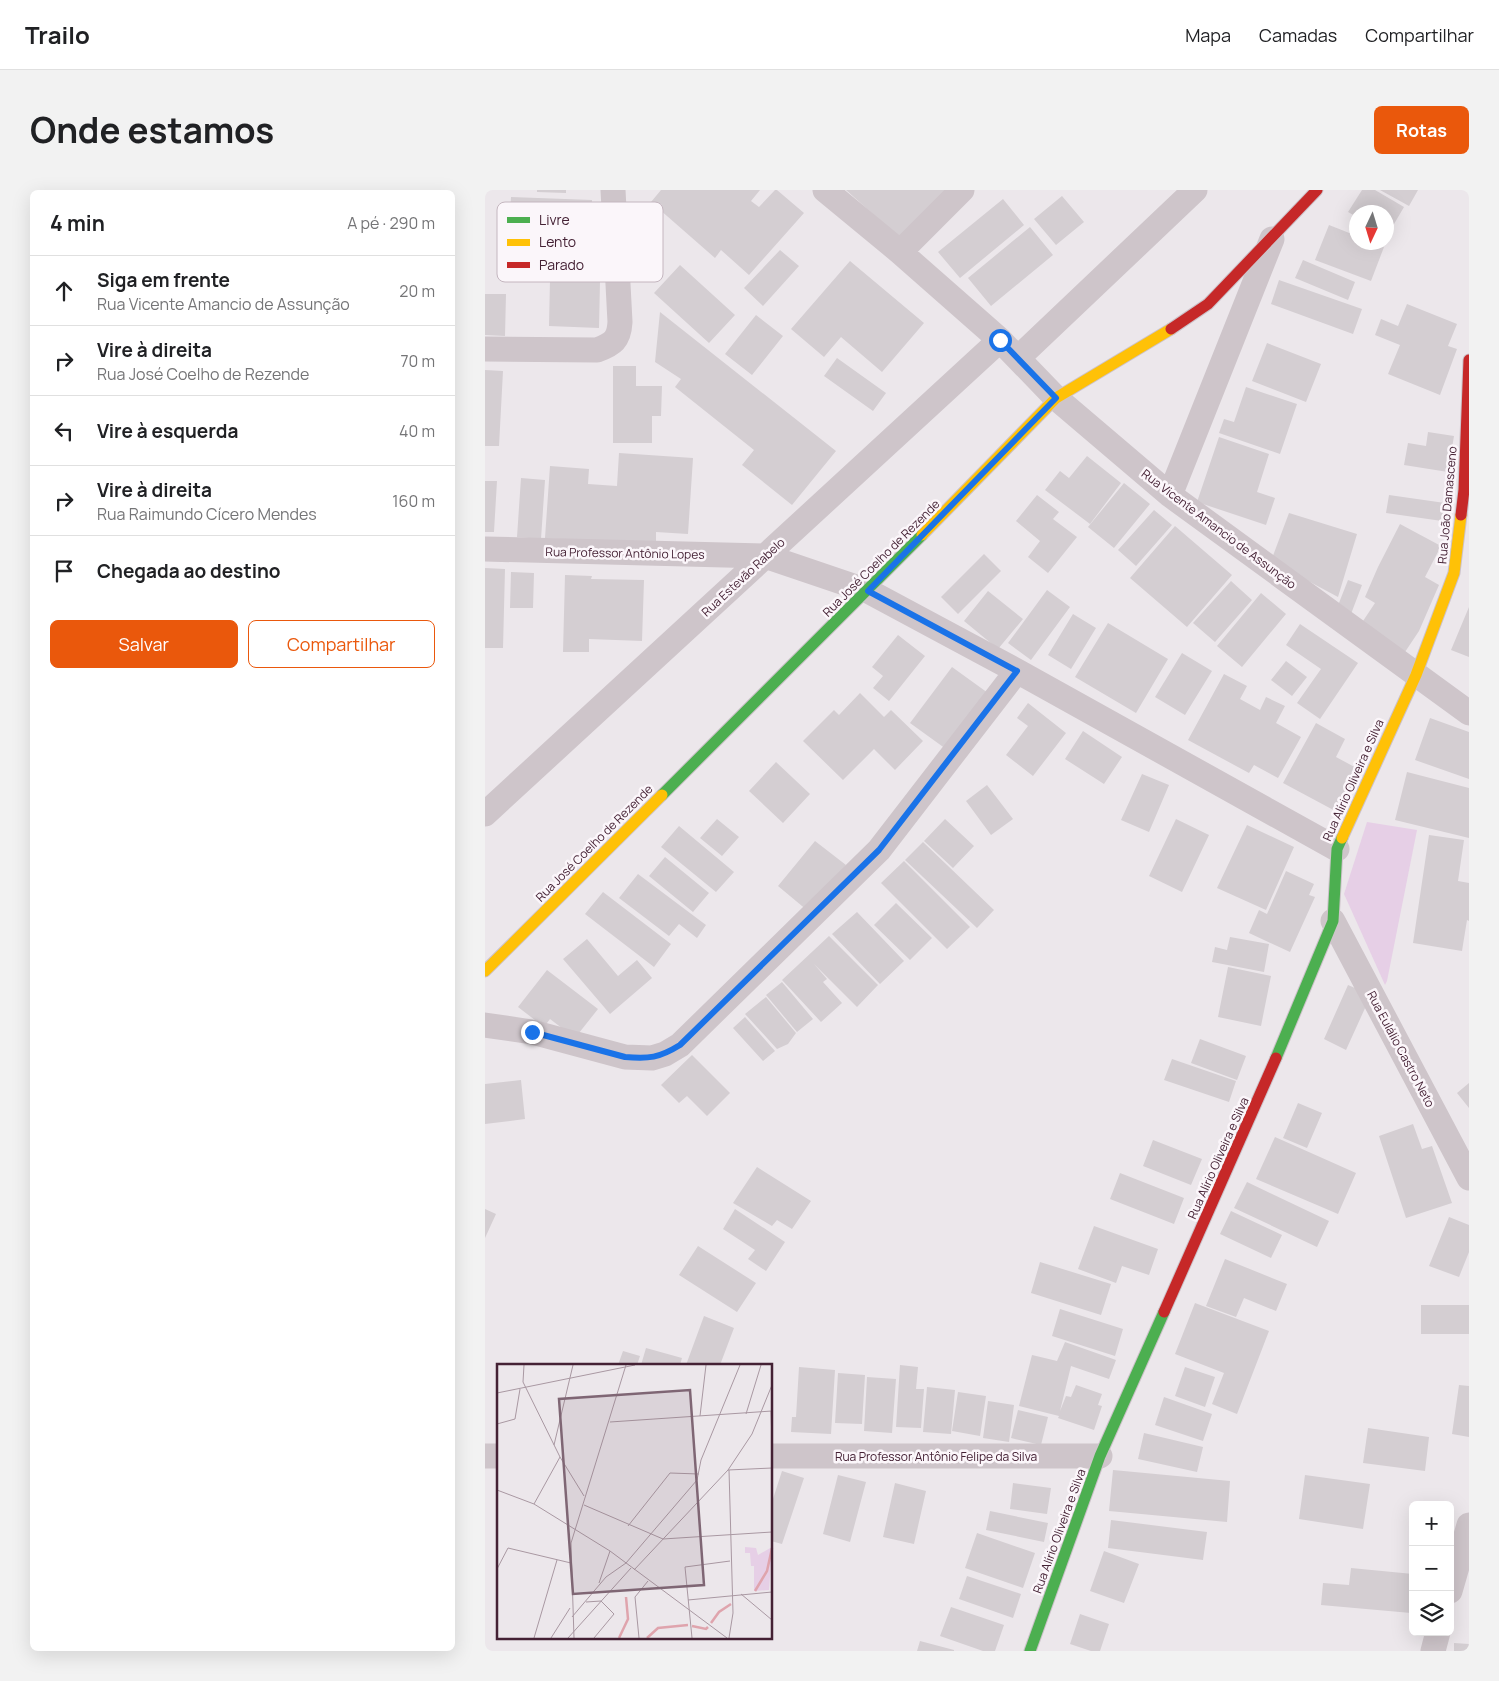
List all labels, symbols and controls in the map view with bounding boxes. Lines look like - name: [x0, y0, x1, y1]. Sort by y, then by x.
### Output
- text: Trailo: [25, 18, 90, 51]
- text: Mapa: [1185, 23, 1231, 47]
- text: Camadas: [1259, 23, 1337, 47]
- text: Compartilhar: [1365, 23, 1474, 47]
- text: Onde estamos: [30, 106, 274, 154]
- button: Rotas: [1374, 106, 1469, 154]
- legend: [497, 202, 663, 282]
- north arrow: [1349, 205, 1394, 250]
- text: 4 min: [50, 209, 105, 237]
- text: Livre: [539, 210, 570, 229]
- text: A pé · 290 m: [347, 212, 435, 234]
- text: Lento: [539, 232, 576, 251]
- text: Parado: [539, 255, 584, 274]
- text: Siga em frente: [97, 267, 230, 293]
- icon: ahead: [50, 277, 78, 305]
- text: 20 m: [399, 280, 435, 302]
- text: Rua Vicente Amancio de Assunção: [97, 293, 350, 315]
- route start: [989, 329, 1012, 352]
- text: Vire à direita: [97, 337, 212, 363]
- icon: right: [50, 347, 78, 375]
- text: 70 m: [400, 350, 435, 372]
- text: Rua José Coelho de Rezende: [97, 363, 309, 385]
- icon: left: [50, 417, 78, 445]
- text: Vire à esquerda: [97, 418, 238, 444]
- text: 40 m: [399, 420, 435, 442]
- street label: Rua João Damasceno: [1433, 446, 1461, 564]
- street label: Rua Vicente Amancio de Assunção: [1138, 465, 1300, 593]
- text: Vire à direita: [97, 477, 212, 503]
- icon: right: [50, 487, 78, 515]
- text: 160 m: [392, 490, 435, 512]
- street label: Rua José Coelho de Rezende: [819, 496, 943, 620]
- text: Rua Raimundo Cícero Mendes: [97, 503, 317, 525]
- street label: Rua Estevão Rabelo: [698, 534, 788, 620]
- street label: Rua Professor Antônio Lopes: [545, 543, 705, 563]
- icon: arrive: [50, 557, 78, 585]
- text: Chegada ao destino: [97, 558, 280, 584]
- button: Salvar: [50, 620, 238, 668]
- button: Compartilhar: [248, 620, 435, 668]
- street label: Rua Alírio Oliveira e Silva: [1318, 716, 1388, 844]
- street label: Rua José Coelho de Rezende: [532, 781, 656, 905]
- street label: Rua Eulálio Castro Neto: [1363, 988, 1439, 1110]
- route end: [521, 1021, 544, 1044]
- street label: Rua Alírio Oliveira e Silva: [1183, 1094, 1253, 1222]
- inset map: [497, 1364, 773, 1638]
- street label: Rua Professor Antônio Felipe da Silva: [835, 1448, 1037, 1465]
- street label: Rua Alírio Oliveira e Silva: [1029, 1466, 1089, 1596]
- map controls: [1409, 1501, 1454, 1636]
- button: +: [1409, 1501, 1454, 1546]
- button: −: [1409, 1546, 1454, 1591]
- button: layers: [1409, 1591, 1454, 1636]

